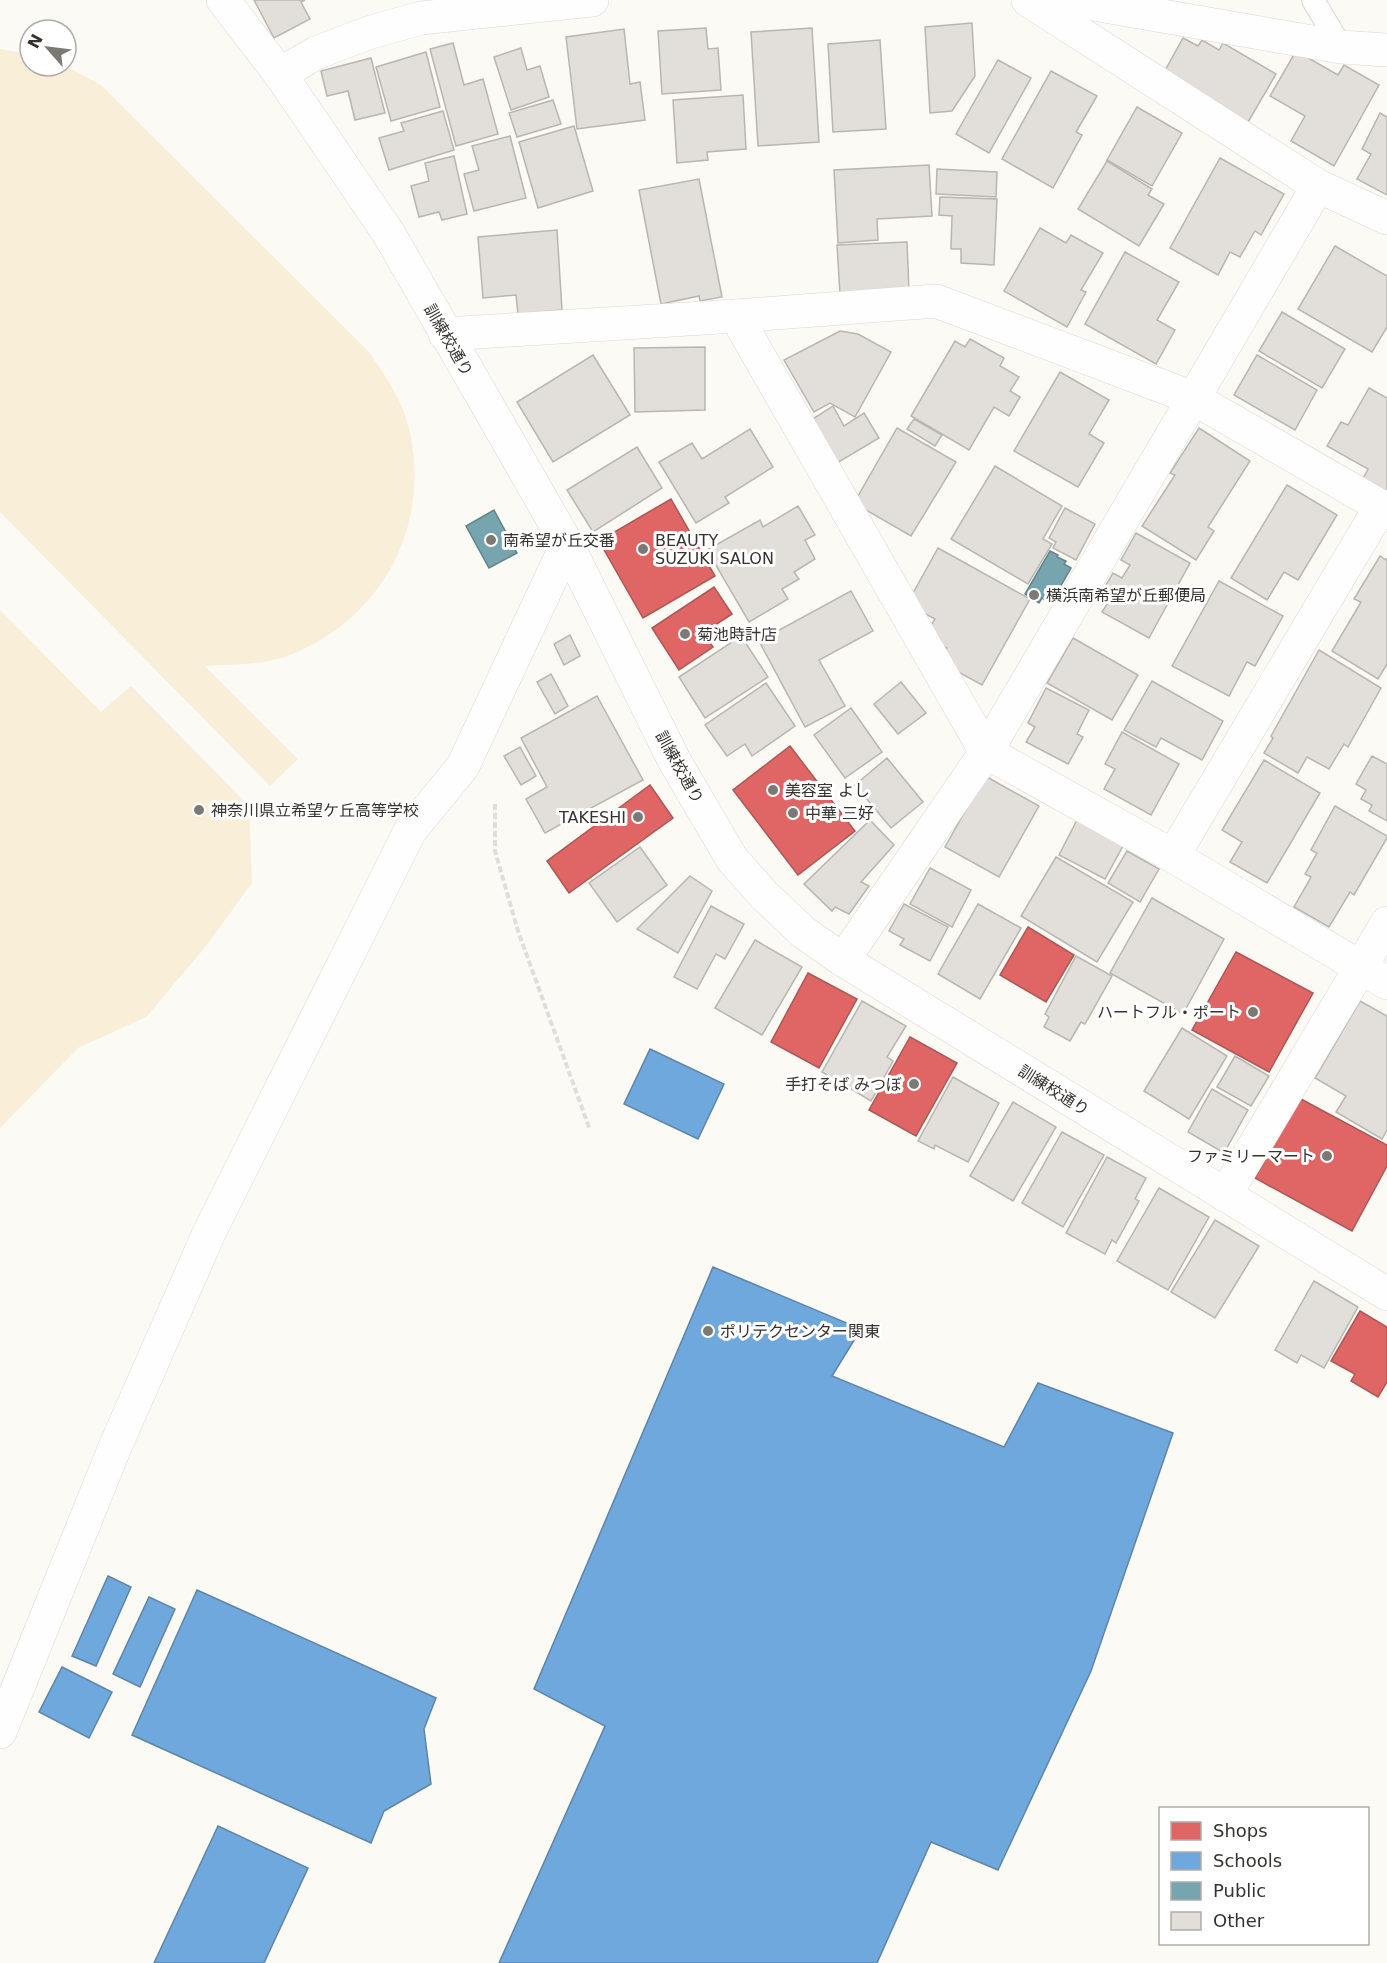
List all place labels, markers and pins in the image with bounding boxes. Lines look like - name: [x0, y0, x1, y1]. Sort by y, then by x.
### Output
- place label: 南希望が丘交番: [503, 531, 615, 550]
- place label: BEAUTY SUZUKI SALON: [655, 531, 774, 568]
- marker: 南希望が丘交番: [484, 533, 498, 547]
- marker: BEAUTY SUZUKI SALON: [636, 542, 650, 556]
- place label: 横浜南希望が丘郵便局: [1046, 586, 1206, 605]
- marker: 横浜南希望が丘郵便局: [1027, 588, 1041, 602]
- place label: 菊池時計店: [697, 625, 777, 644]
- marker: 菊池時計店: [678, 627, 692, 641]
- place label: 美容室 よし: [785, 781, 870, 800]
- marker: 美容室 よし: [766, 783, 780, 797]
- place label: 神奈川県立希望ケ丘高等学校: [211, 801, 419, 820]
- marker: 神奈川県立希望ケ丘高等学校: [192, 803, 206, 817]
- place label: 中華 三好: [805, 804, 874, 823]
- marker: 中華 三好: [786, 806, 800, 820]
- place label: TAKESHI: [558, 808, 626, 827]
- marker: TAKESHI: [631, 810, 645, 824]
- place label: ハートフル・ポート: [1097, 1003, 1241, 1022]
- marker: ハートフル・ポート: [1246, 1005, 1260, 1019]
- place label: 手打そば みつぼ: [785, 1075, 902, 1094]
- marker: 手打そば みつぼ: [907, 1077, 921, 1091]
- place label: ファミリーマート: [1187, 1147, 1315, 1166]
- marker: ファミリーマート: [1320, 1149, 1334, 1163]
- place label: ポリテクセンター関東: [720, 1322, 880, 1341]
- marker: ポリテクセンター関東: [701, 1324, 715, 1338]

